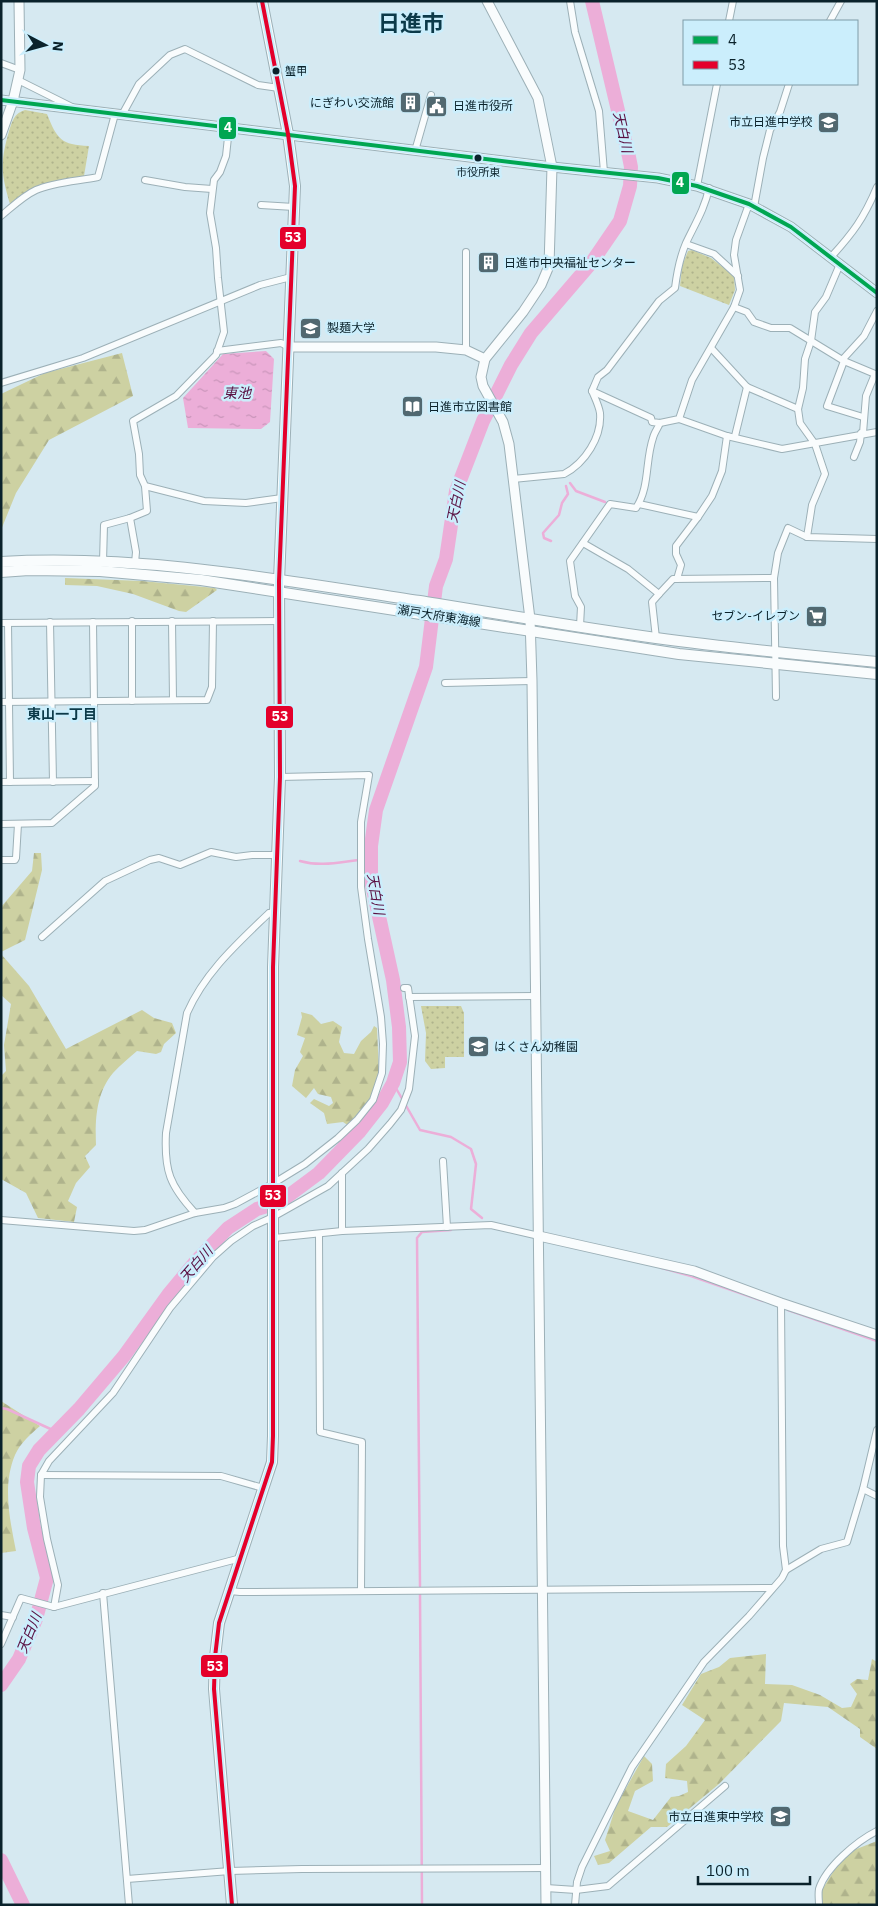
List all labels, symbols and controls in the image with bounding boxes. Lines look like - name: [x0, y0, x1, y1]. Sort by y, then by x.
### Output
- district label: 日進市: [378, 8, 444, 37]
- north arrow: [20, 20, 70, 70]
- legend: [683, 20, 858, 85]
- text: 4: [728, 30, 737, 49]
- text: N: [48, 40, 67, 52]
- text: 53: [728, 55, 746, 74]
- place label: 蟹甲: [285, 64, 307, 78]
- marker: 蟹甲: [271, 66, 281, 76]
- building icon: にぎわい交流館: [398, 91, 422, 115]
- public building icon: 日進市役所: [425, 94, 449, 118]
- place label: にぎわい交流館: [310, 95, 394, 110]
- place label: 日進市役所: [453, 98, 513, 113]
- water label: 天白川: [610, 110, 637, 156]
- school or university icon: 市立日進中学校: [817, 110, 841, 134]
- place label: 市立日進中学校: [729, 114, 813, 129]
- line badge: 4: [218, 116, 237, 140]
- text: 4: [224, 118, 232, 136]
- marker: 市役所東: [473, 153, 483, 163]
- place label: 市役所東: [456, 165, 500, 179]
- line badge: 4: [671, 171, 690, 195]
- text: 4: [676, 173, 684, 191]
- line badge: 53: [279, 226, 307, 250]
- text: 53: [285, 228, 301, 246]
- building icon: 日進市中央福祉センター: [476, 251, 500, 275]
- place label: 日進市中央福祉センター: [504, 255, 636, 270]
- school or university icon: 製麺大学: [299, 316, 323, 340]
- place label: 製麺大学: [327, 320, 375, 335]
- water label: 東池: [223, 384, 253, 402]
- library icon: 日進市立図書館: [400, 395, 424, 419]
- place label: 日進市立図書館: [428, 399, 512, 414]
- water label: 天白川: [443, 478, 470, 524]
- street label: 瀬戸大府東海線: [396, 602, 482, 629]
- supermarket icon: セブン-イレブン: [804, 604, 828, 628]
- place label: セブン-イレブン: [711, 608, 800, 623]
- district label: 東山一丁目: [27, 705, 97, 723]
- line badge: 53: [265, 705, 294, 729]
- text: 53: [272, 707, 288, 725]
- water label: 天白川: [363, 872, 389, 918]
- school or university icon: はくさん幼稚園: [466, 1035, 490, 1059]
- place label: はくさん幼稚園: [494, 1039, 578, 1054]
- line badge: 53: [259, 1184, 287, 1208]
- text: 53: [265, 1186, 281, 1204]
- water label: 天白川: [175, 1241, 218, 1286]
- water label: 天白川: [13, 1608, 46, 1656]
- line badge: 53: [200, 1654, 229, 1678]
- text: 53: [207, 1657, 223, 1675]
- school or university icon: 市立日進東中学校: [768, 1805, 792, 1829]
- place label: 市立日進東中学校: [668, 1809, 764, 1824]
- scale bar: [698, 1854, 810, 1886]
- text: 100 m: [706, 1861, 750, 1880]

